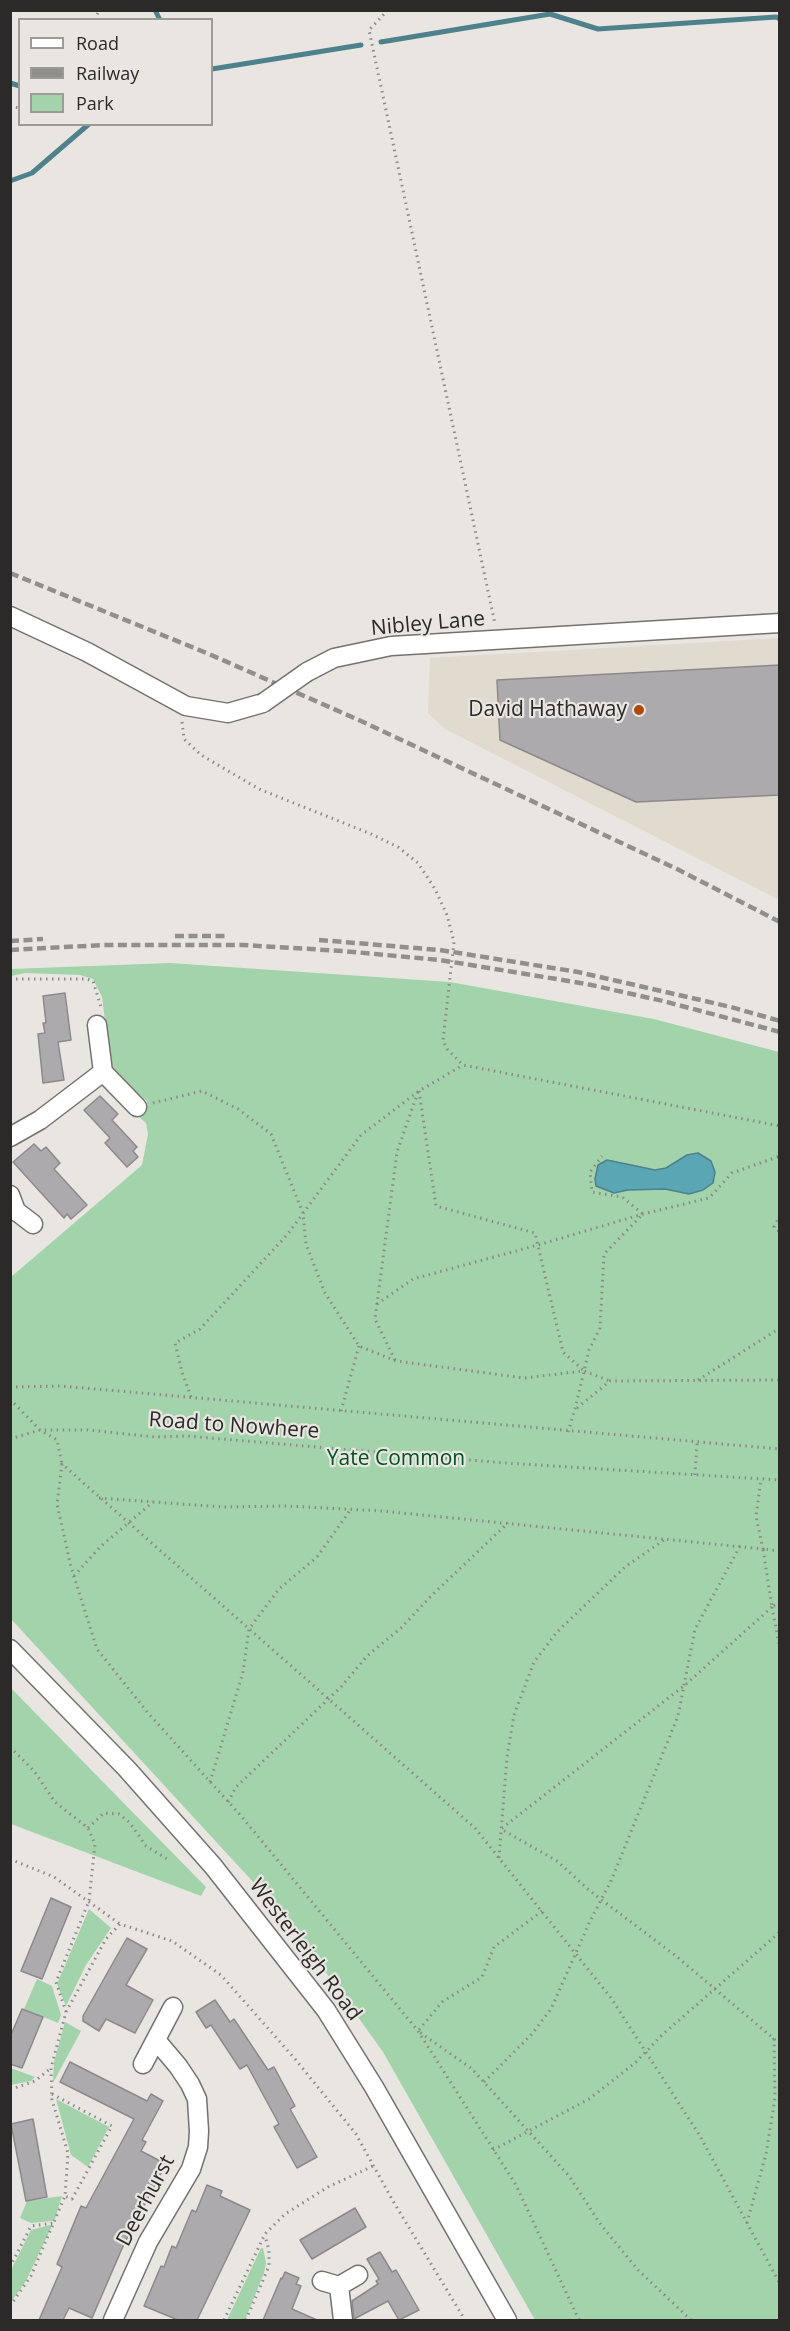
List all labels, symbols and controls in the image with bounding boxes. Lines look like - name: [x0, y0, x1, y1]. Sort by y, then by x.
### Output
- legend: [18, 18, 213, 126]
- text: Road: [76, 31, 119, 55]
- text: Railway: [76, 61, 139, 85]
- text: Park: [76, 91, 114, 115]
- street label: Nibley Lane: [370, 606, 486, 642]
- place label: David Hathaway: [468, 697, 627, 723]
- marker: David Hathaway: [632, 703, 646, 717]
- street label: Road to Nowhere: [148, 1407, 320, 1445]
- park label: Yate Common: [327, 1446, 465, 1472]
- street label: Westerleigh Road: [243, 1874, 367, 2026]
- street label: Deerhurst: [112, 2151, 180, 2251]

